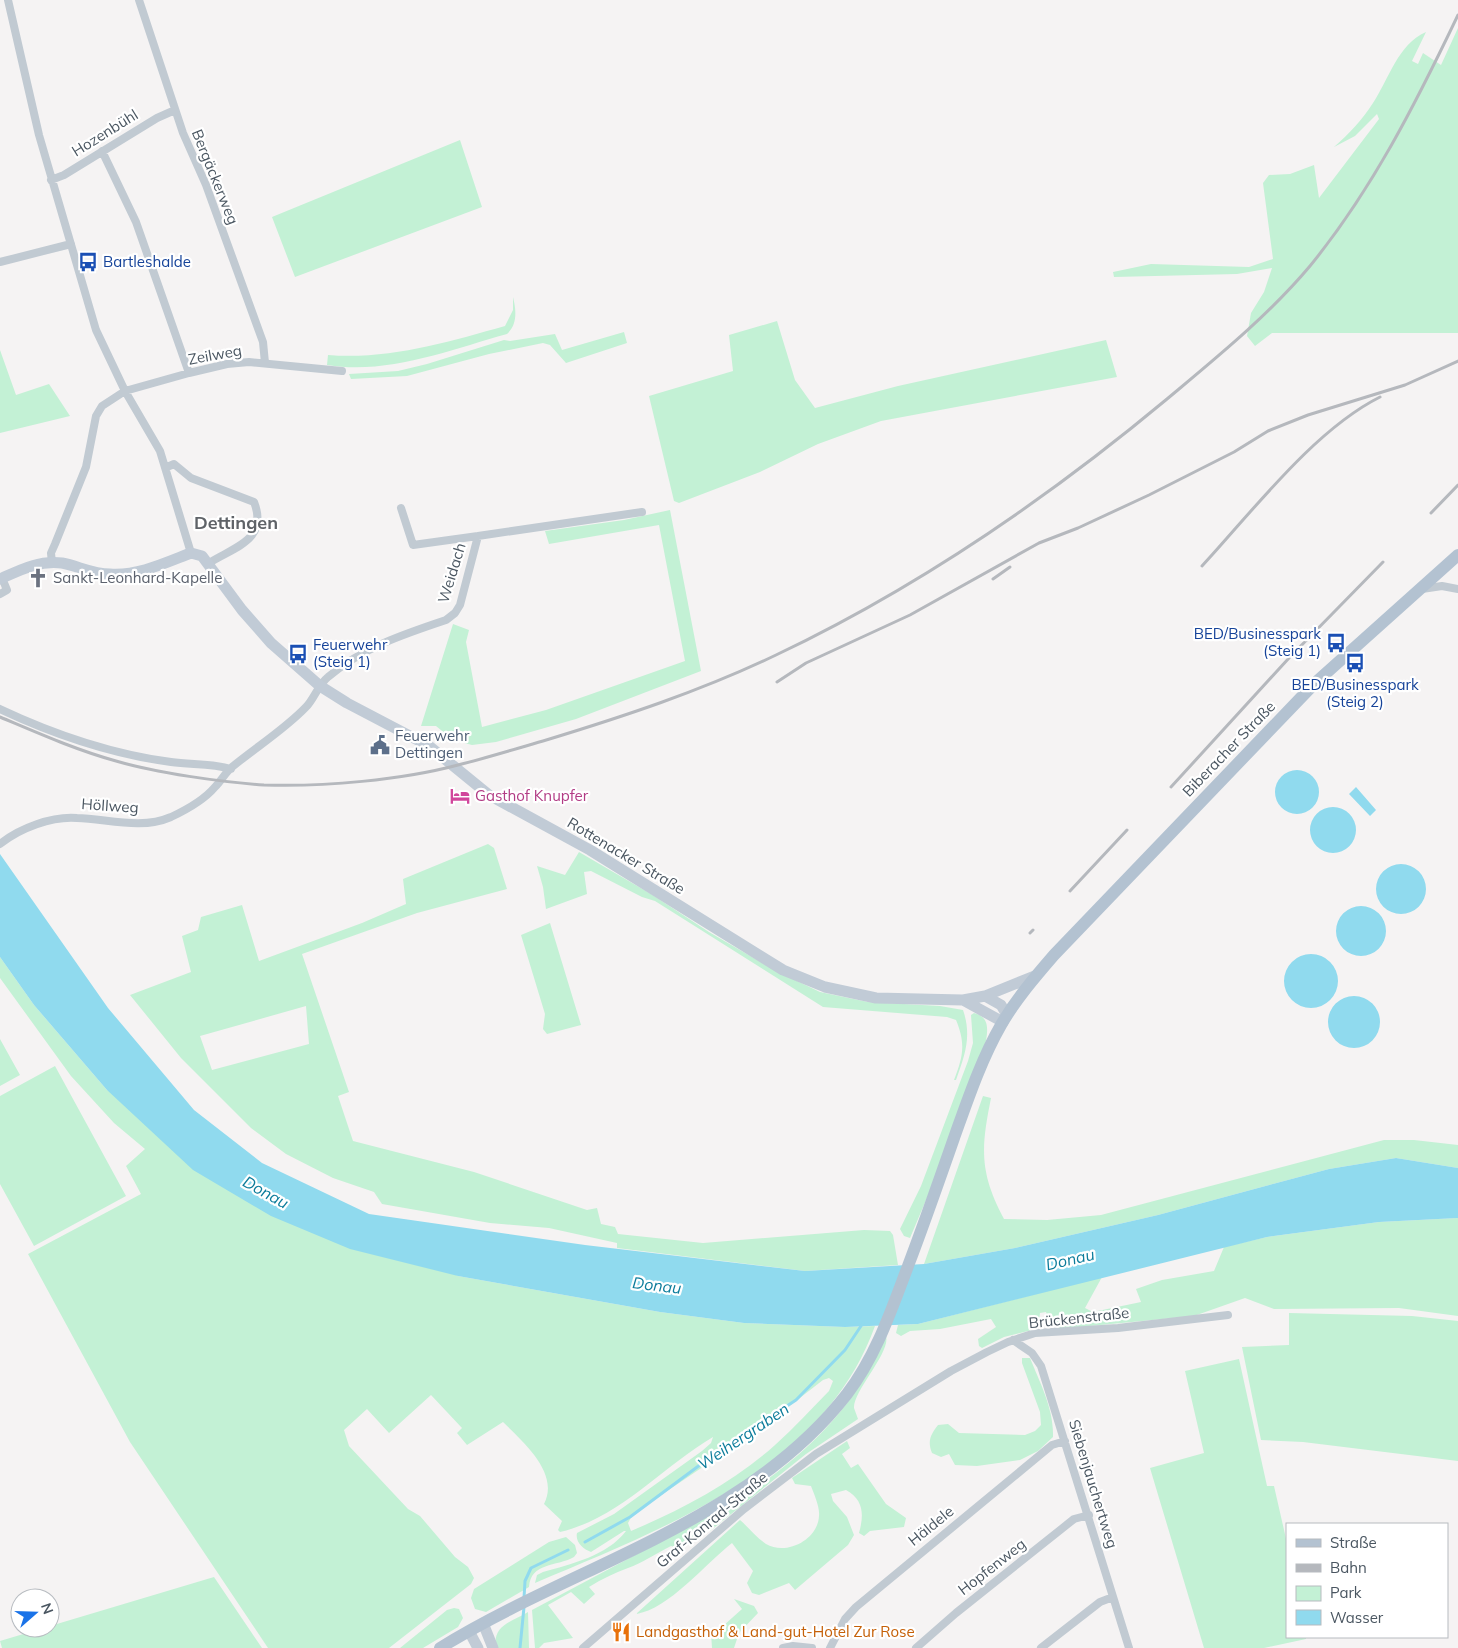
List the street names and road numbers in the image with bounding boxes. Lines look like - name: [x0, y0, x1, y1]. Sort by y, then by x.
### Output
- street label: Hozenbühl: [68, 105, 141, 160]
- street label: Bergäckerweg: [188, 126, 243, 227]
- street label: Zeilweg: [187, 340, 243, 369]
- street label: Weidach: [433, 541, 470, 605]
- street label: Biberacher Straße: [1178, 697, 1279, 800]
- street label: Höllweg: [81, 794, 139, 817]
- street label: Rottenacker Straße: [564, 813, 689, 898]
- street label: Brückenstraße: [1028, 1303, 1130, 1332]
- street label: Siebenjauchertweg: [1065, 1417, 1122, 1551]
- street label: Graf-Konrad-Straße: [652, 1468, 771, 1572]
- street label: Häldele: [904, 1502, 957, 1550]
- street label: Hopfenweg: [954, 1534, 1029, 1599]

